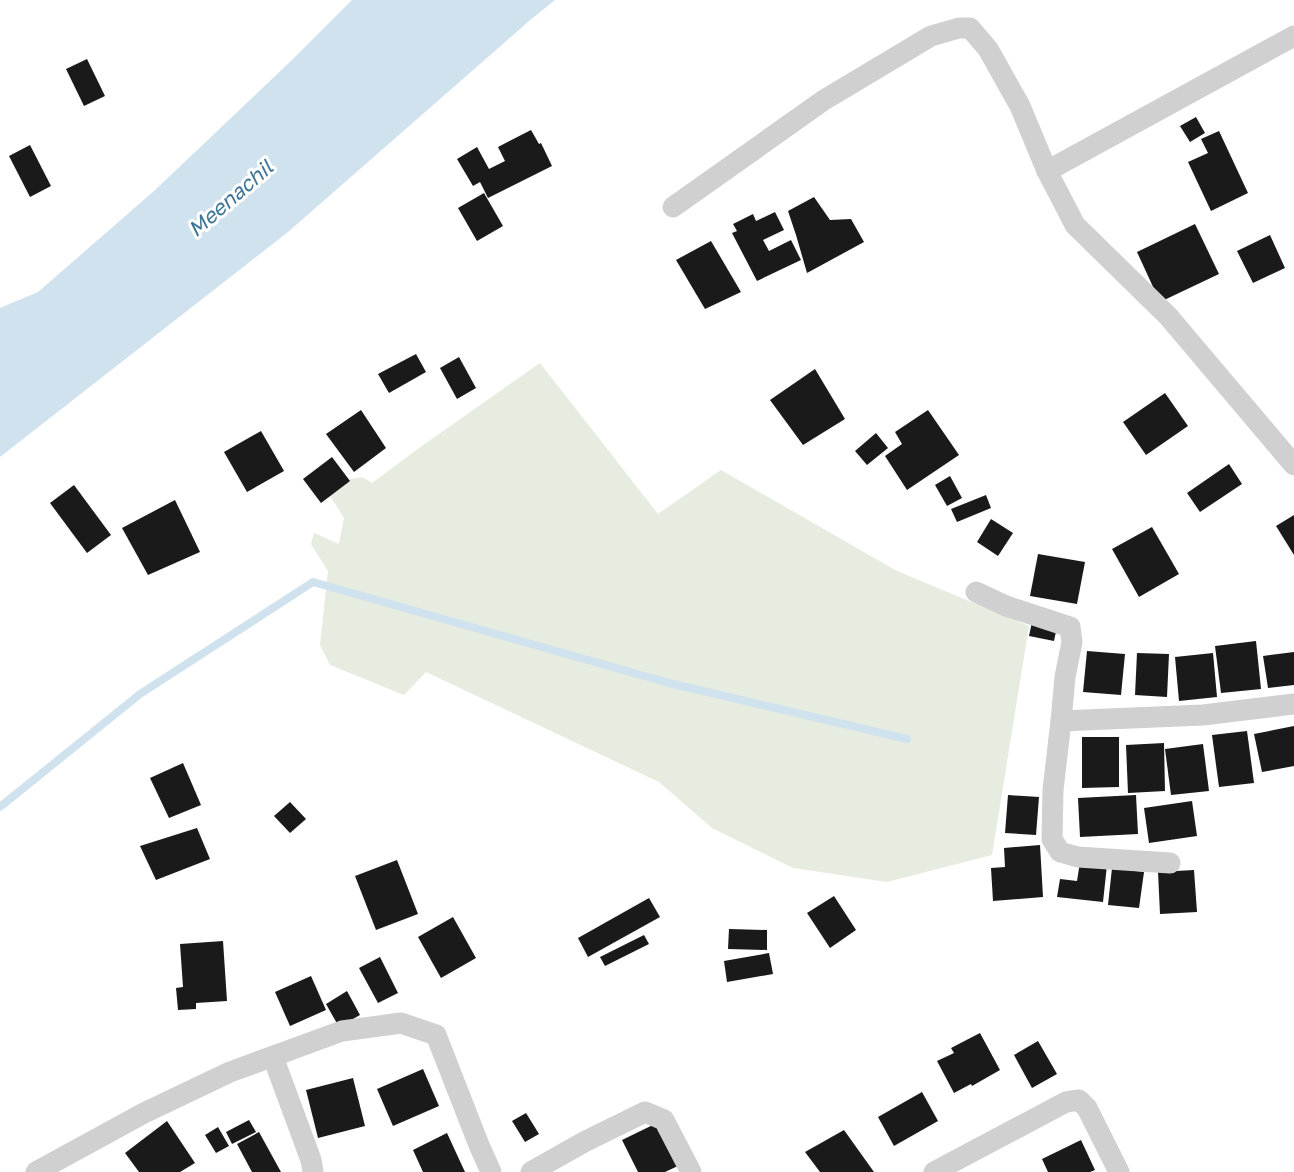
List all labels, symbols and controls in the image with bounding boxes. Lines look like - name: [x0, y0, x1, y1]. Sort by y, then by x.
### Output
- water label: Meenachil: [182, 153, 279, 242]

